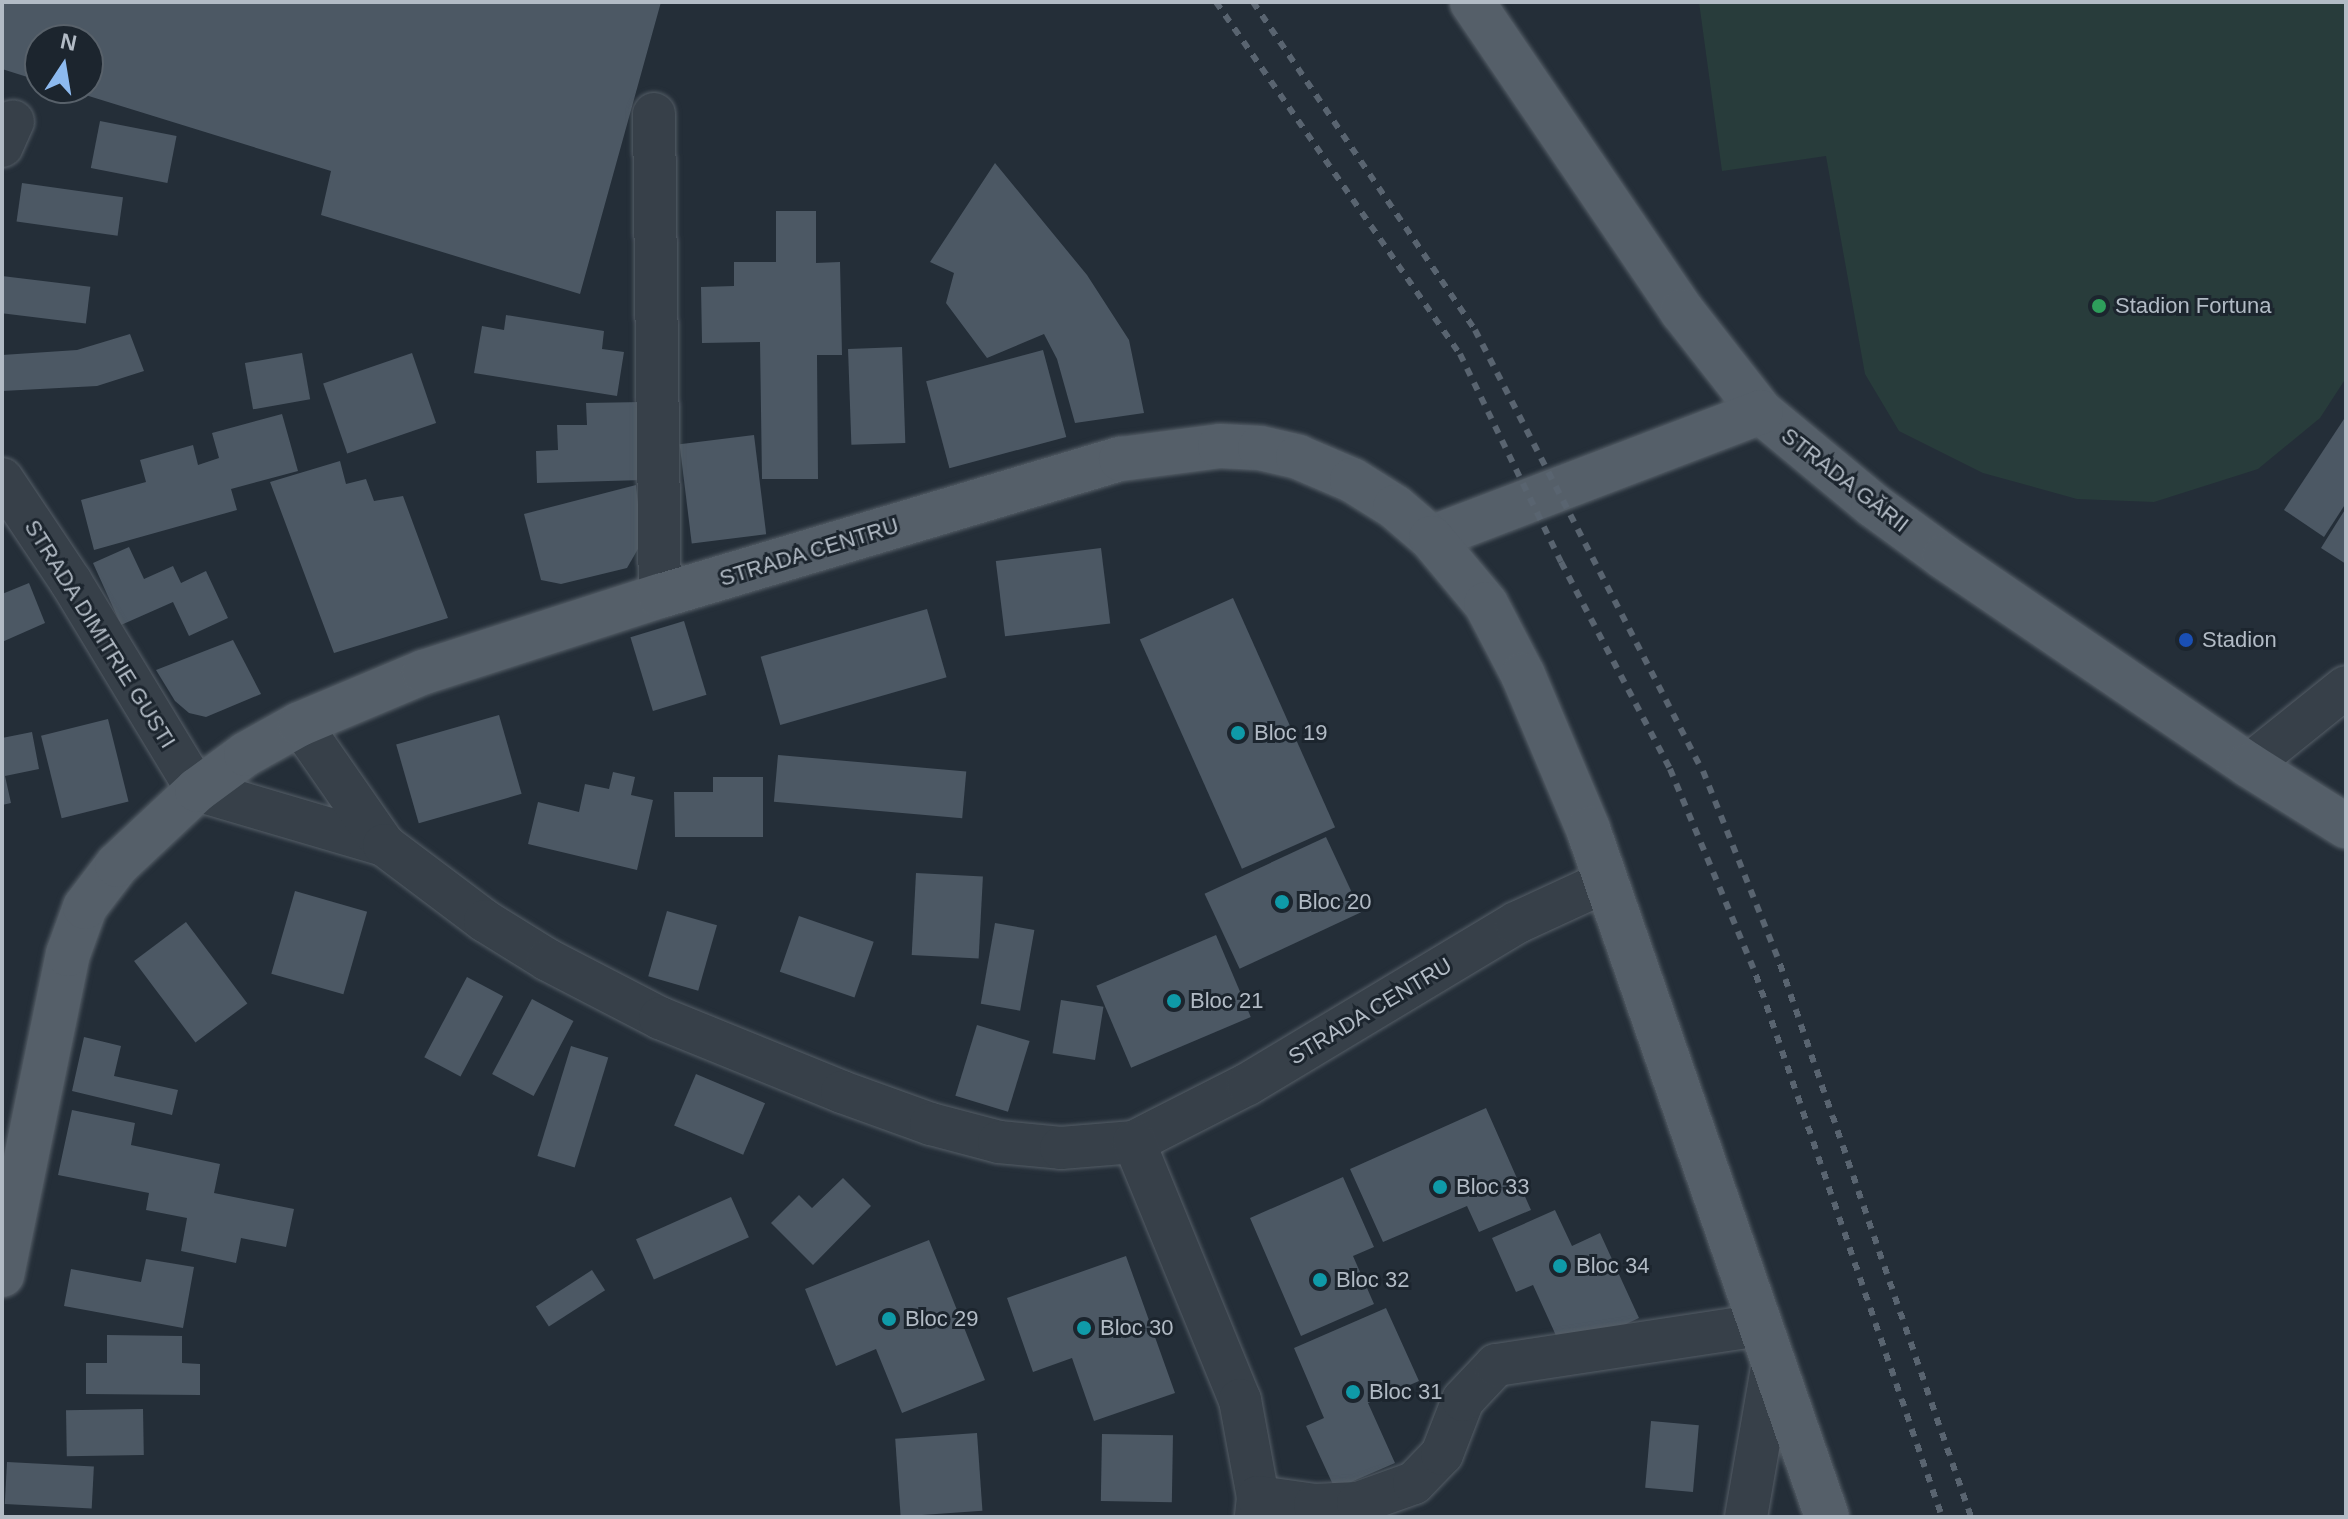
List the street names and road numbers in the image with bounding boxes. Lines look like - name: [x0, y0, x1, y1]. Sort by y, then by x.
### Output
- street label: STRADA GĂRII: [1776, 422, 1914, 538]
- street label: STRADA CENTRU: [716, 512, 902, 592]
- street label: STRADA DIMITRIE GUSTI: [19, 515, 181, 753]
- street label: STRADA CENTRU: [1283, 952, 1457, 1070]

